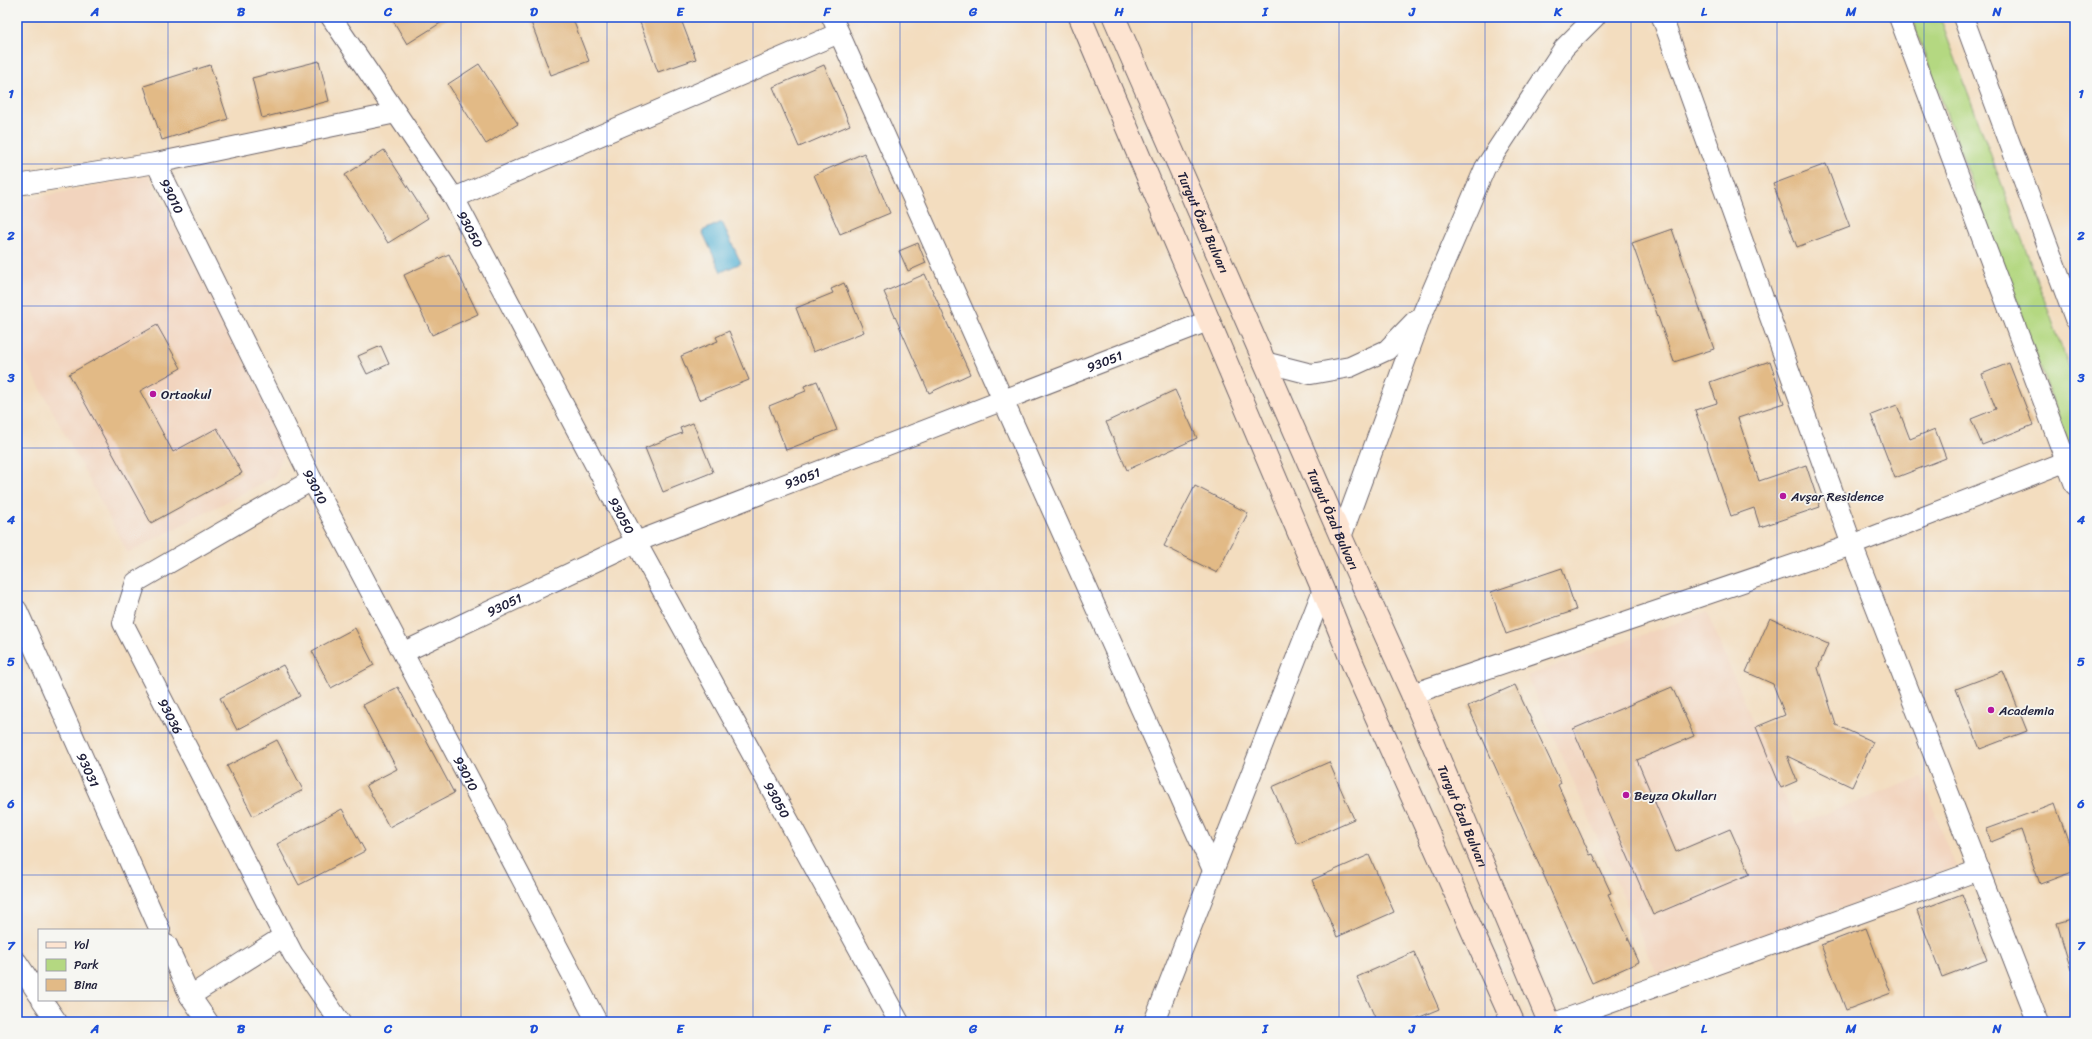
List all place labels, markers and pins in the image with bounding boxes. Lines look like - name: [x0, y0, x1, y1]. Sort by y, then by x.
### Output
- place label: Ortaokul: [161, 383, 211, 406]
- marker: Ortaokul: [148, 389, 158, 399]
- place label: Avşar Residence: [1790, 485, 1884, 508]
- marker: Avşar Residence: [1778, 491, 1788, 501]
- place label: Academia: [1998, 699, 2055, 722]
- marker: Academia: [1986, 705, 1996, 715]
- place label: Beyza Okulları: [1634, 784, 1717, 807]
- marker: Beyza Okulları: [1621, 790, 1631, 800]

